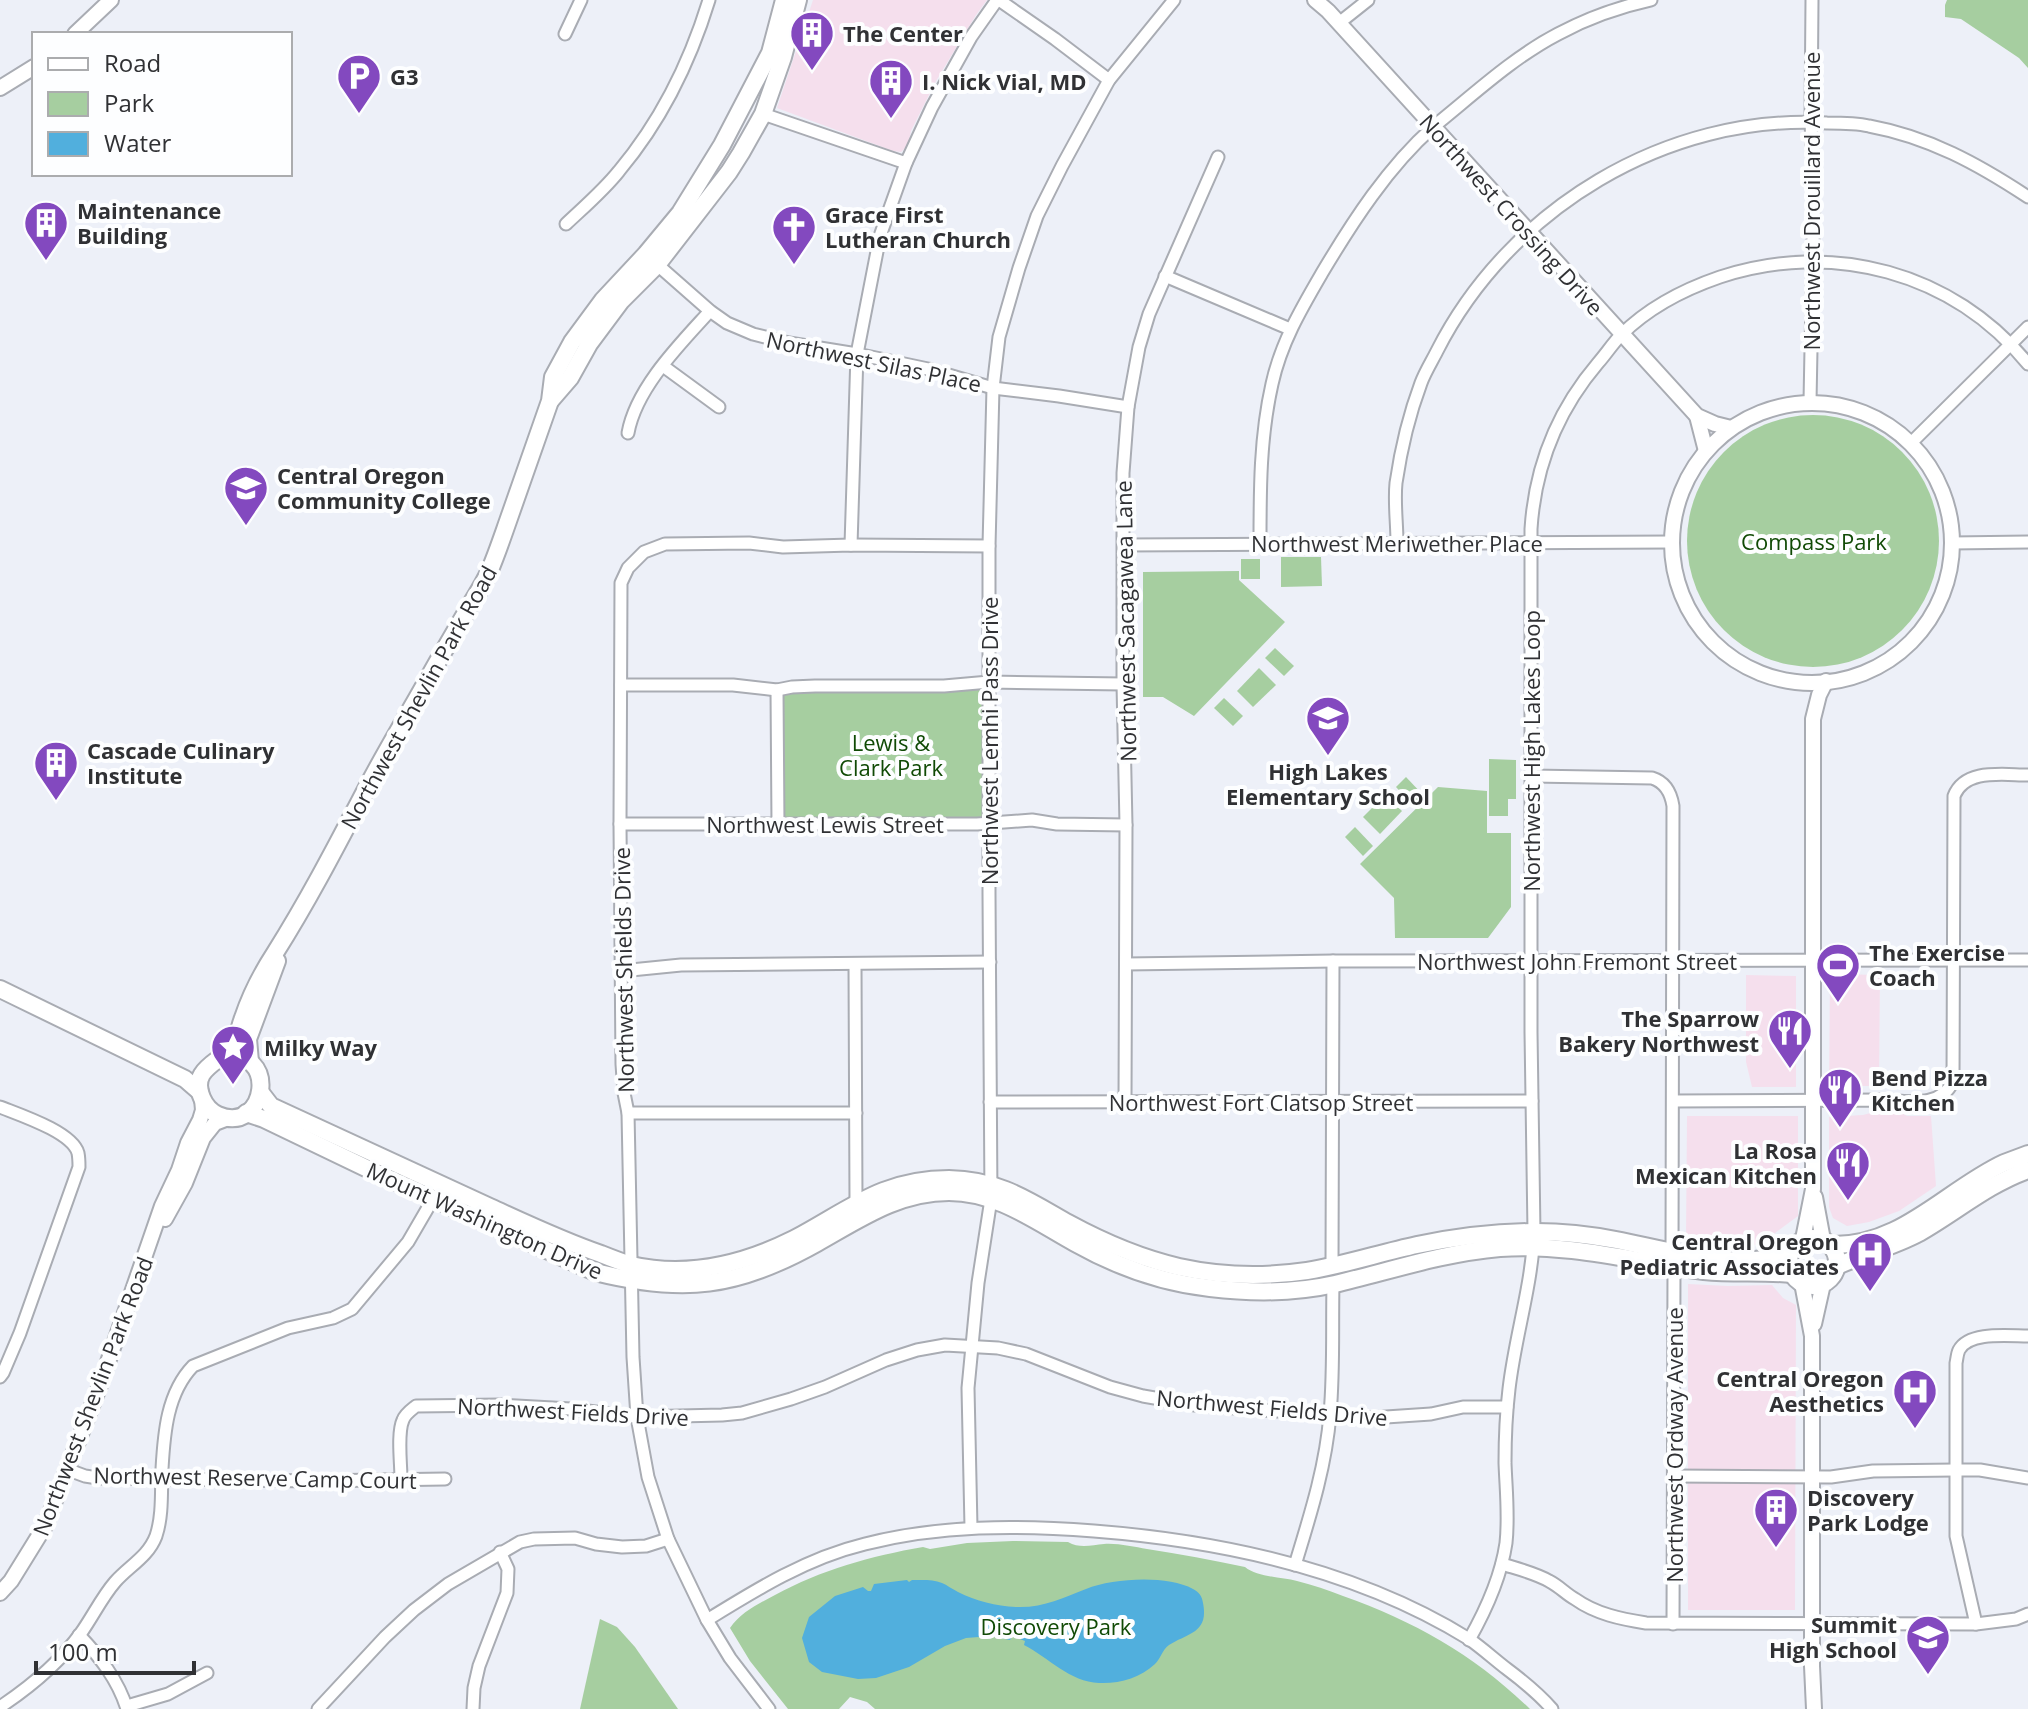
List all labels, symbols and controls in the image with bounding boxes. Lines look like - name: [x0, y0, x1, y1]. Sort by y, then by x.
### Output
- building icon: The Center: [788, 9, 836, 72]
- place label: The Center: [843, 18, 963, 48]
- legend: [32, 32, 292, 176]
- text: Road: [104, 46, 161, 79]
- parking icon: G3: [335, 52, 383, 115]
- street label: Northwest Drouillard Avenue: [1796, 52, 1826, 350]
- building icon: I. Nick Vial, MD: [867, 57, 915, 120]
- place label: G3: [390, 61, 419, 91]
- place label: I. Nick Vial, MD: [922, 66, 1087, 96]
- text: Park: [104, 86, 155, 119]
- street label: Northwest Crossing Drive: [1413, 107, 1611, 321]
- text: Water: [104, 126, 172, 159]
- place label: Maintenance Building: [77, 195, 221, 250]
- building icon: Maintenance Building: [22, 199, 70, 262]
- place label: Grace First Lutheran Church: [825, 199, 1011, 254]
- church icon: Grace First Lutheran Church: [770, 203, 818, 266]
- street label: Northwest Silas Place: [764, 324, 984, 398]
- place label: Central Oregon Community College: [277, 460, 491, 515]
- school or university icon: Central Oregon Community College: [222, 464, 270, 527]
- street label: Northwest Sacagawea Lane: [1108, 480, 1142, 762]
- park label: Compass Park: [1741, 526, 1887, 556]
- street label: Northwest Meriwether Place: [1251, 528, 1543, 558]
- street label: Northwest Shevlin Park Road: [333, 560, 503, 834]
- street label: Northwest Lemhi Pass Drive: [974, 597, 1004, 885]
- street label: Northwest High Lakes Loop: [1516, 610, 1546, 892]
- school or university icon: High Lakes Elementary School: [1304, 694, 1352, 757]
- park label: Lewis & Clark Park: [839, 727, 943, 782]
- place label: Cascade Culinary Institute: [87, 735, 275, 790]
- building icon: Cascade Culinary Institute: [32, 739, 80, 802]
- place label: High Lakes Elementary School: [1226, 756, 1430, 811]
- street label: Northwest Lewis Street: [706, 809, 944, 839]
- street label: Northwest Shields Drive: [606, 847, 640, 1093]
- place label: The Exercise Coach: [1869, 937, 2005, 992]
- sports icon: The Exercise Coach: [1814, 941, 1862, 1004]
- street label: Northwest John Fremont Street: [1417, 946, 1737, 976]
- place label: The Sparrow Bakery Northwest: [1558, 1003, 1759, 1058]
- restaurant icon: The Sparrow Bakery Northwest: [1766, 1007, 1814, 1070]
- place icon: Milky Way: [209, 1023, 257, 1086]
- place label: Milky Way: [264, 1032, 378, 1062]
- place label: Bend Pizza Kitchen: [1871, 1062, 1988, 1117]
- restaurant icon: Bend Pizza Kitchen: [1816, 1066, 1864, 1129]
- street label: Northwest Fort Clatsop Street: [1109, 1087, 1413, 1117]
- place label: La Rosa Mexican Kitchen: [1635, 1135, 1817, 1190]
- restaurant icon: La Rosa Mexican Kitchen: [1824, 1139, 1872, 1202]
- street label: Mount Washington Drive: [362, 1154, 608, 1286]
- place label: Central Oregon Pediatric Associates: [1620, 1226, 1839, 1281]
- hospital icon: Central Oregon Pediatric Associates: [1846, 1230, 1894, 1293]
- street label: Northwest Shevlin Park Road: [25, 1252, 159, 1540]
- street label: Northwest Ordway Avenue: [1659, 1307, 1689, 1583]
- place label: Central Oregon Aesthetics: [1716, 1363, 1884, 1418]
- hospital icon: Central Oregon Aesthetics: [1891, 1367, 1939, 1430]
- street label: Northwest Fields Drive: [1155, 1382, 1389, 1432]
- street label: Northwest Fields Drive: [456, 1390, 690, 1432]
- street label: Northwest Reserve Camp Court: [93, 1459, 417, 1495]
- place label: Discovery Park Lodge: [1807, 1482, 1929, 1537]
- building icon: Discovery Park Lodge: [1752, 1486, 1800, 1549]
- place label: Summit High School: [1769, 1609, 1897, 1664]
- park label: Discovery Park: [981, 1611, 1132, 1641]
- school or university icon: Summit High School: [1904, 1613, 1952, 1676]
- scale bar: [36, 1625, 194, 1675]
- text: 100 m: [48, 1635, 118, 1668]

